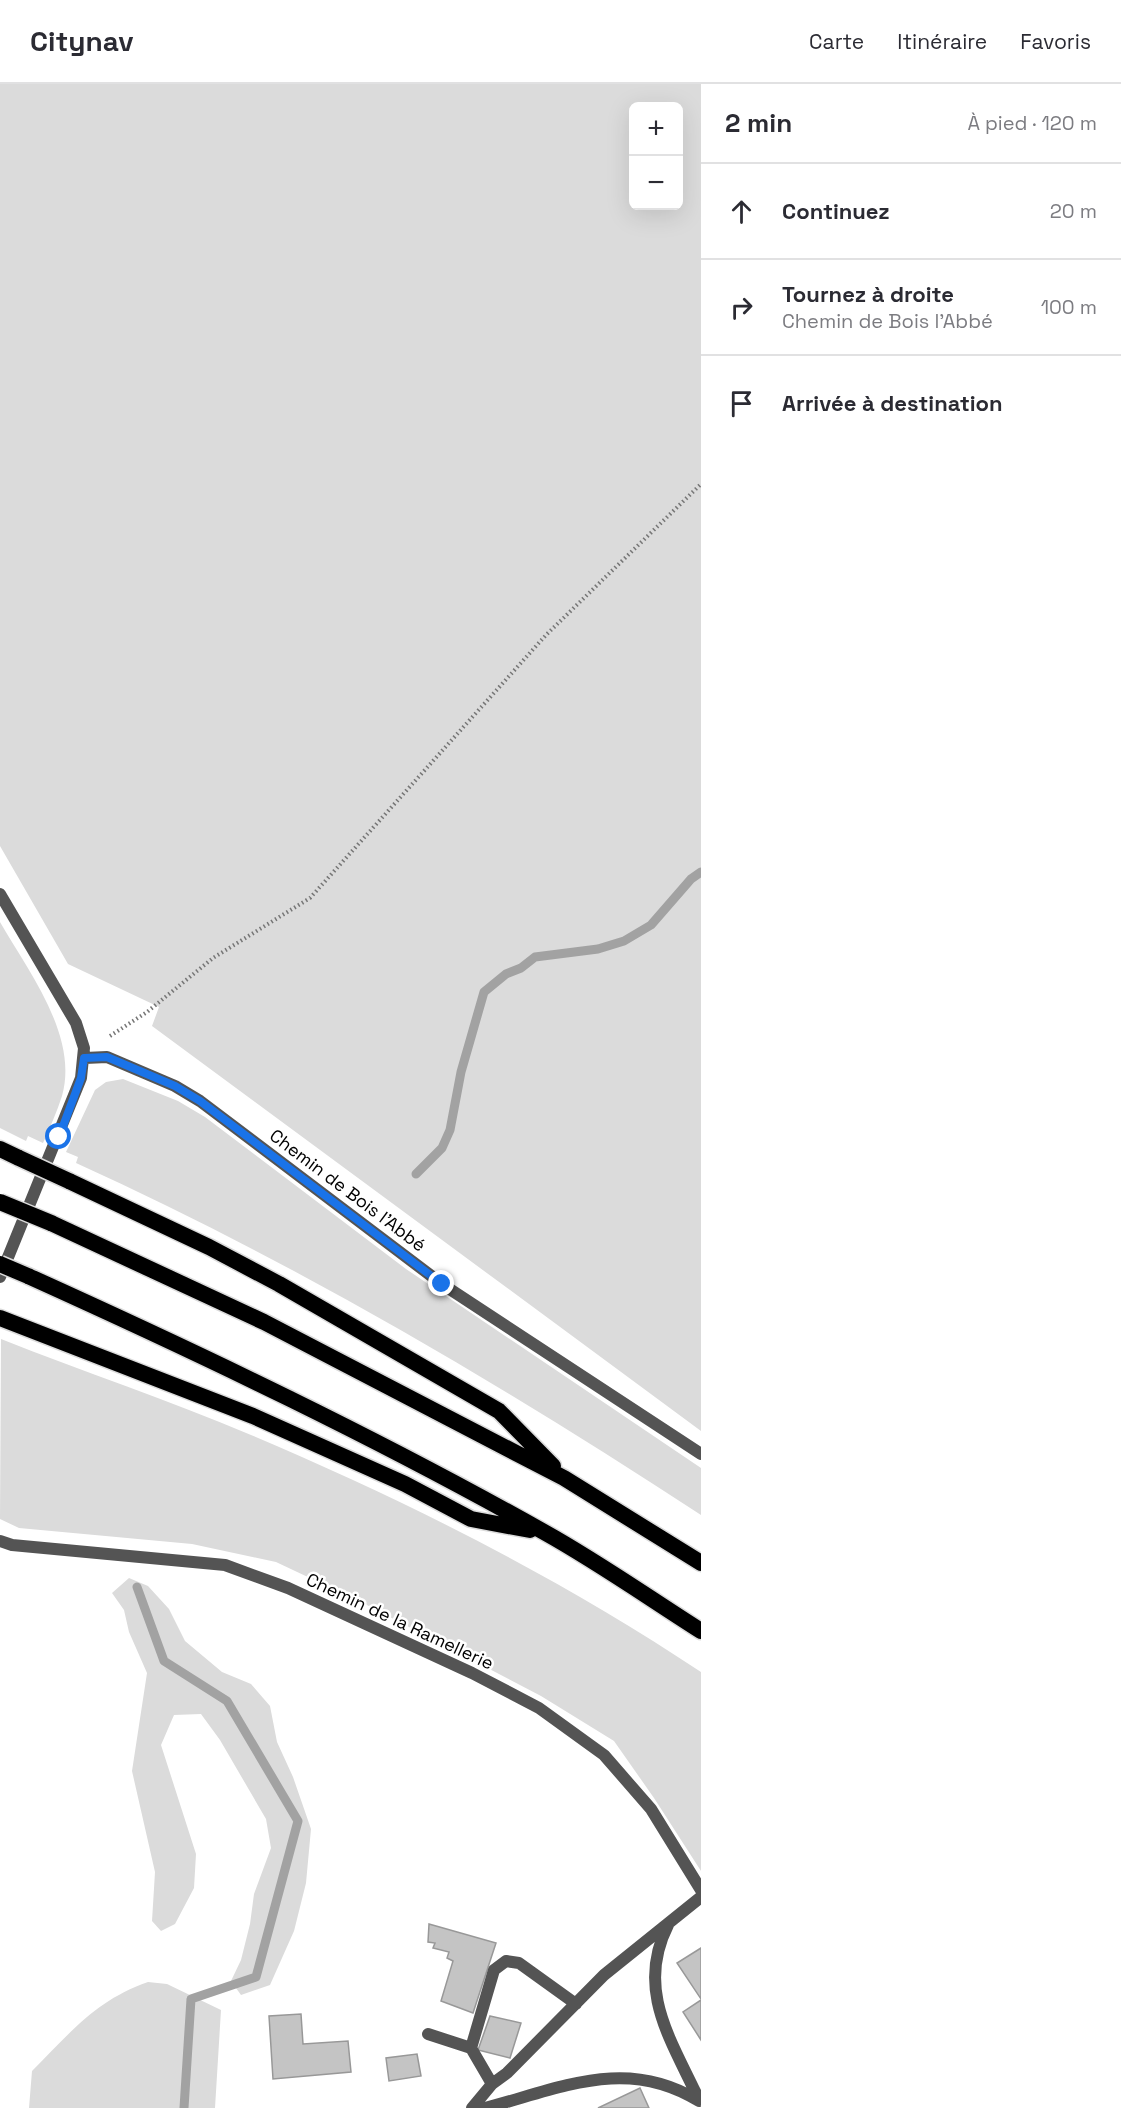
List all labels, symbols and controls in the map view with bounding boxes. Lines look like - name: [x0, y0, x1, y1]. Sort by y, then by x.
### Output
- text: Citynav: [30, 23, 134, 59]
- text: Carte: [809, 28, 864, 55]
- text: Itinéraire: [897, 28, 987, 55]
- text: Favoris: [1020, 28, 1091, 55]
- map controls: [629, 102, 683, 210]
- button: +: [629, 102, 683, 156]
- text: 2 min: [725, 106, 792, 140]
- text: À pied · 120 m: [967, 110, 1097, 136]
- button: −: [629, 156, 683, 210]
- icon: ahead: [725, 195, 758, 228]
- text: Continuez: [782, 197, 890, 225]
- text: 20 m: [1050, 198, 1097, 224]
- text: Tournez à droite: [782, 280, 954, 308]
- icon: right: [725, 291, 758, 324]
- text: 100 m: [1041, 294, 1097, 320]
- text: Chemin de Bois l'Abbé: [782, 308, 993, 334]
- icon: arrive: [725, 387, 758, 420]
- text: Arrivée à destination: [782, 389, 1003, 417]
- route start: [45, 1123, 71, 1149]
- street label: Chemin de Bois l'Abbé: [265, 1124, 431, 1256]
- route end: [428, 1270, 454, 1296]
- street label: Chemin de la Ramellerie: [303, 1567, 497, 1675]

